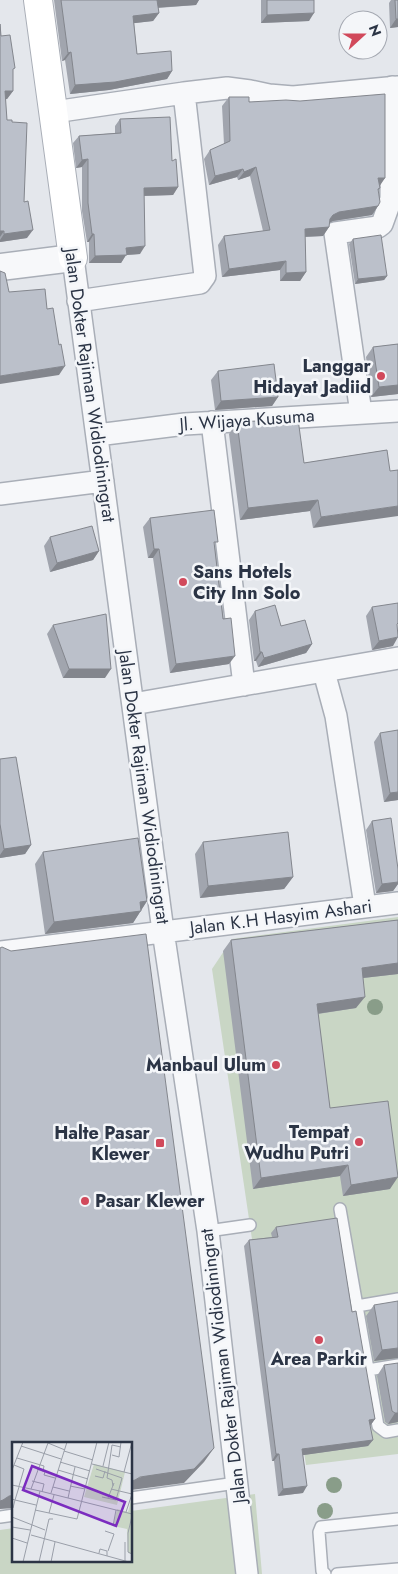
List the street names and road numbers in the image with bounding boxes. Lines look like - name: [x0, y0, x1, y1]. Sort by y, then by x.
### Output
- street label: Jalan Dokter Rajiman Widiodiningrat: [58, 244, 122, 524]
- street label: Jl. Wijaya Kusuma: [177, 402, 315, 438]
- street label: Jalan Dokter Rajiman Widiodiningrat: [112, 646, 176, 926]
- street label: Jalan K.H Hasyim Ashari: [186, 893, 374, 941]
- street label: Jalan Dokter Rajiman Widiodiningrat: [193, 1227, 253, 1507]

